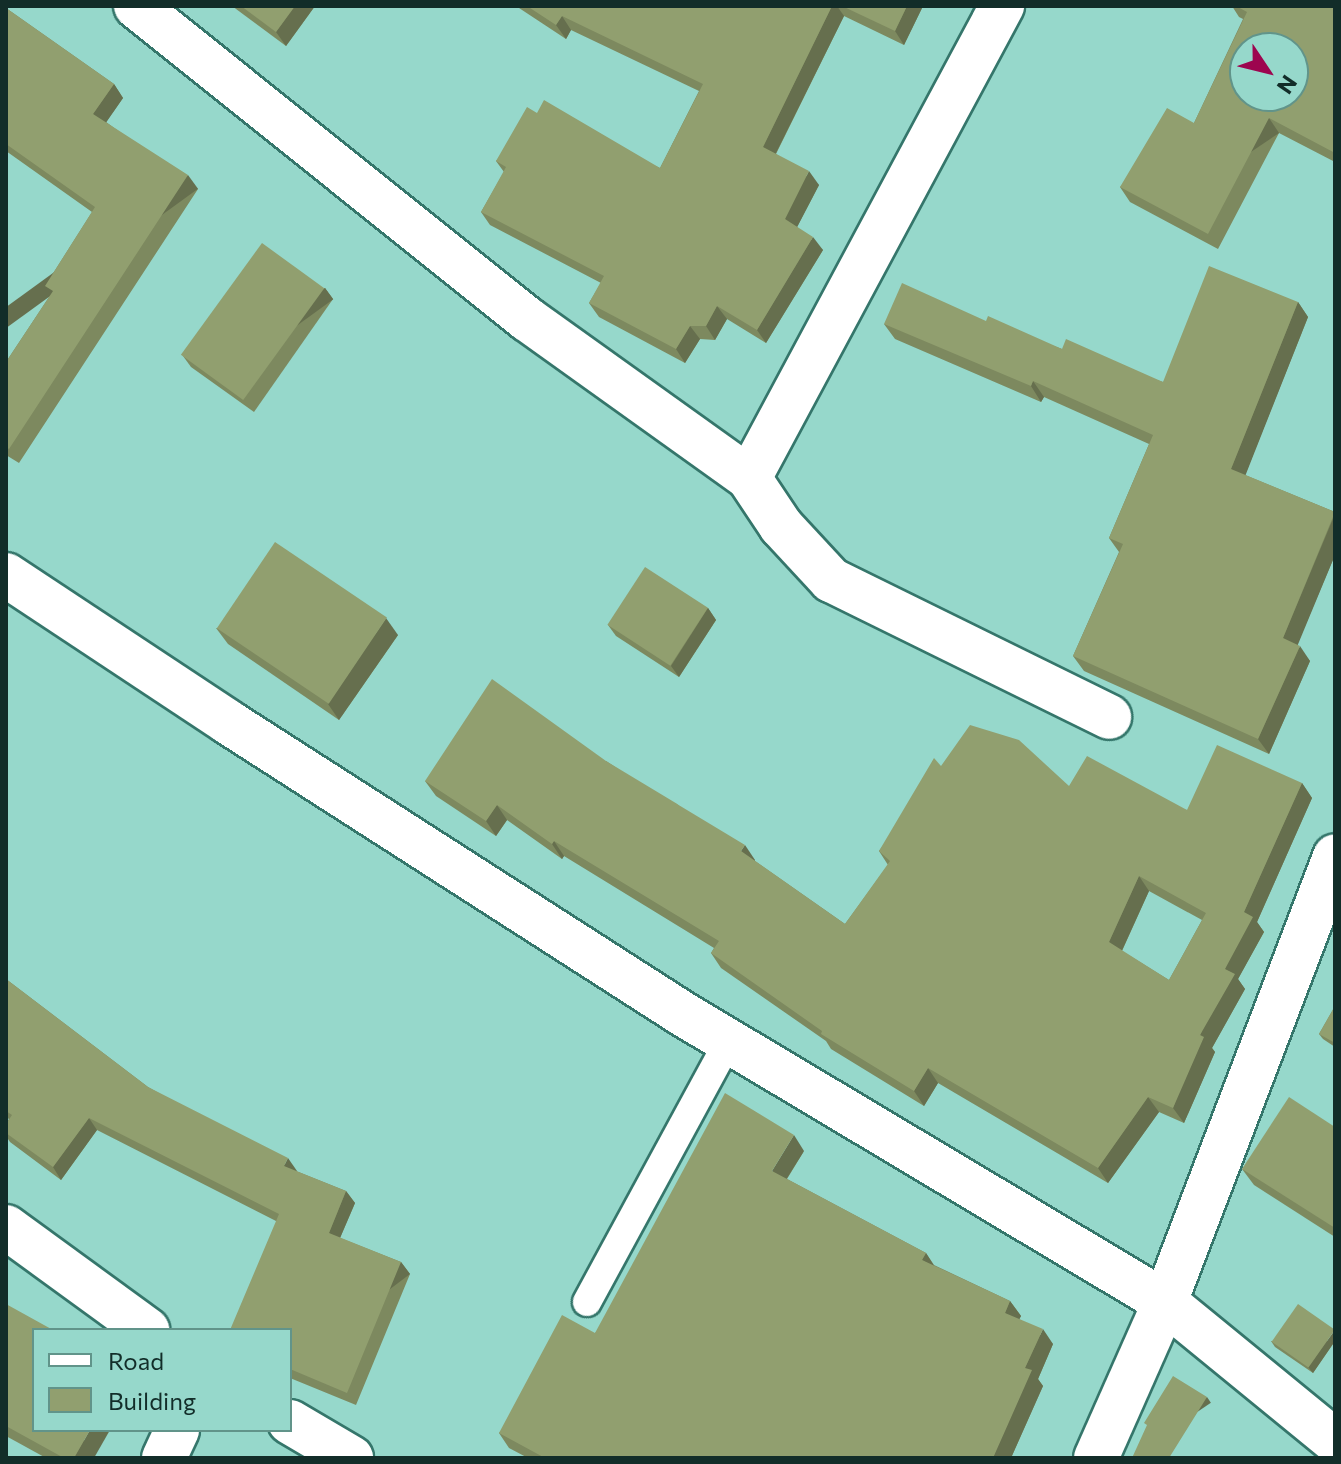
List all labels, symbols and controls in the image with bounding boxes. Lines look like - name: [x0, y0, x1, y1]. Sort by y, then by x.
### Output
- north arrow: [1229, 32, 1309, 112]
- text: N: [1272, 70, 1303, 99]
- legend: [32, 1328, 292, 1432]
- text: Road: [108, 1346, 164, 1375]
- text: Building: [108, 1386, 196, 1415]

